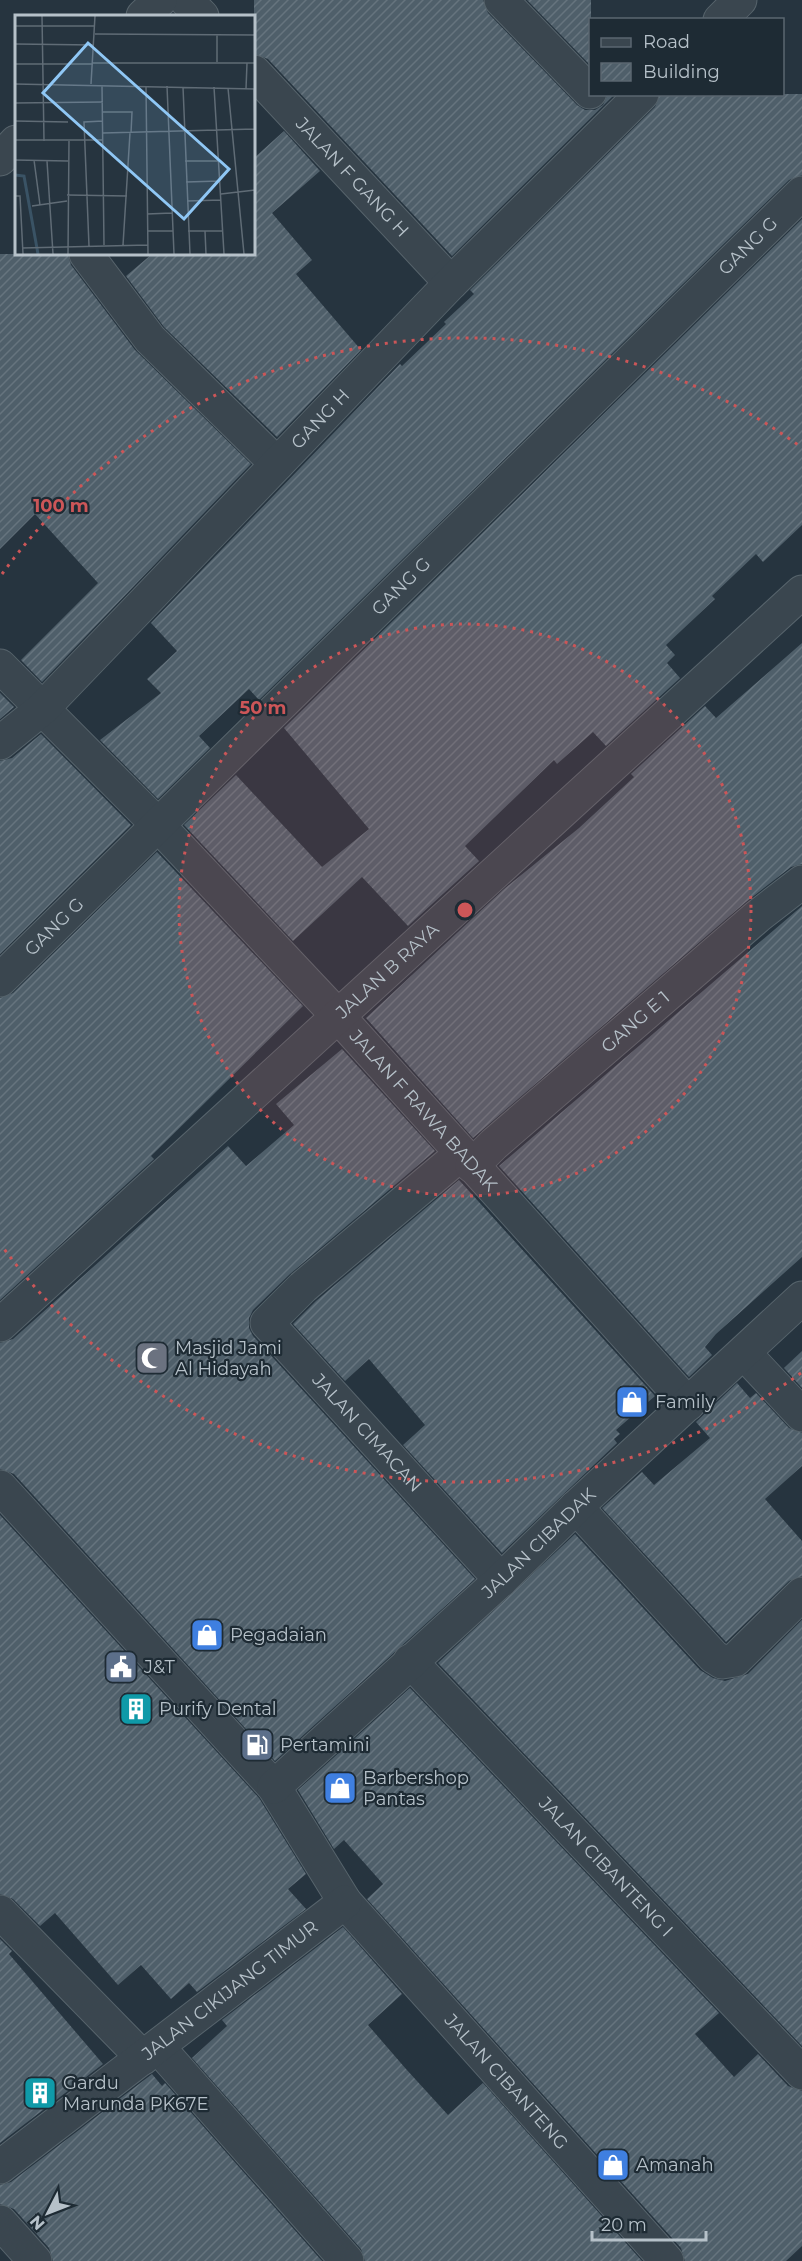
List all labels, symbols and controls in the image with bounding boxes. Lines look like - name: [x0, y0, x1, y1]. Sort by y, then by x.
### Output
- inset map: [15, 15, 255, 255]
- legend: [589, 18, 784, 96]
- text: Road: [643, 31, 690, 53]
- text: Building: [643, 61, 720, 83]
- street label: JALAN F GANG H: [291, 112, 413, 242]
- street label: GANG G: [714, 212, 782, 280]
- street label: GANG H: [287, 384, 354, 454]
- text: 100 m: [33, 495, 89, 517]
- street label: GANG G: [367, 553, 435, 620]
- text: 50 m: [240, 697, 286, 719]
- street label: GANG G: [20, 893, 88, 961]
- centre of rings: [455, 900, 475, 920]
- street label: JALAN B RAYA: [331, 918, 444, 1024]
- street label: GANG E 1: [597, 986, 674, 1057]
- street label: JALAN F RAWA BADAK: [344, 1025, 502, 1196]
- place label: Masjid Jami Al Hidayah: [175, 1337, 282, 1380]
- mosque icon: Masjid Jami Al Hidayah: [134, 1340, 170, 1376]
- street label: JALAN CIMACAN: [307, 1368, 427, 1497]
- shop icon: Family: [614, 1384, 650, 1420]
- place label: Family: [655, 1391, 715, 1413]
- street label: JALAN CIBADAK: [477, 1483, 600, 1604]
- shop icon: Pegadaian: [189, 1617, 225, 1653]
- place label: Pegadaian: [230, 1624, 327, 1646]
- public building icon: J&T: [103, 1649, 139, 1685]
- place label: J&T: [143, 1656, 176, 1678]
- building icon: Purify Dental: [118, 1691, 154, 1727]
- place label: Purify Dental: [159, 1698, 277, 1720]
- fuel station icon: Pertamini: [239, 1727, 275, 1763]
- place label: Pertamini: [280, 1734, 370, 1756]
- place label: Barbershop Pantas: [363, 1767, 469, 1810]
- shop icon: Barbershop Pantas: [322, 1770, 358, 1806]
- street label: JALAN CIBANTENG I: [533, 1791, 677, 1941]
- street label: JALAN CIKIJANG TIMUR: [137, 1916, 322, 2066]
- street label: JALAN CIBANTENG: [439, 2009, 573, 2154]
- place label: Gardu Marunda PK67E: [63, 2072, 208, 2115]
- building icon: Gardu Marunda PK67E: [22, 2075, 58, 2111]
- shop icon: Amanah: [595, 2147, 631, 2183]
- place label: Amanah: [636, 2154, 714, 2176]
- north arrow: [18, 2183, 78, 2243]
- scale bar: [592, 2204, 706, 2242]
- text: N: [26, 2212, 49, 2234]
- text: 20 m: [601, 2214, 647, 2236]

